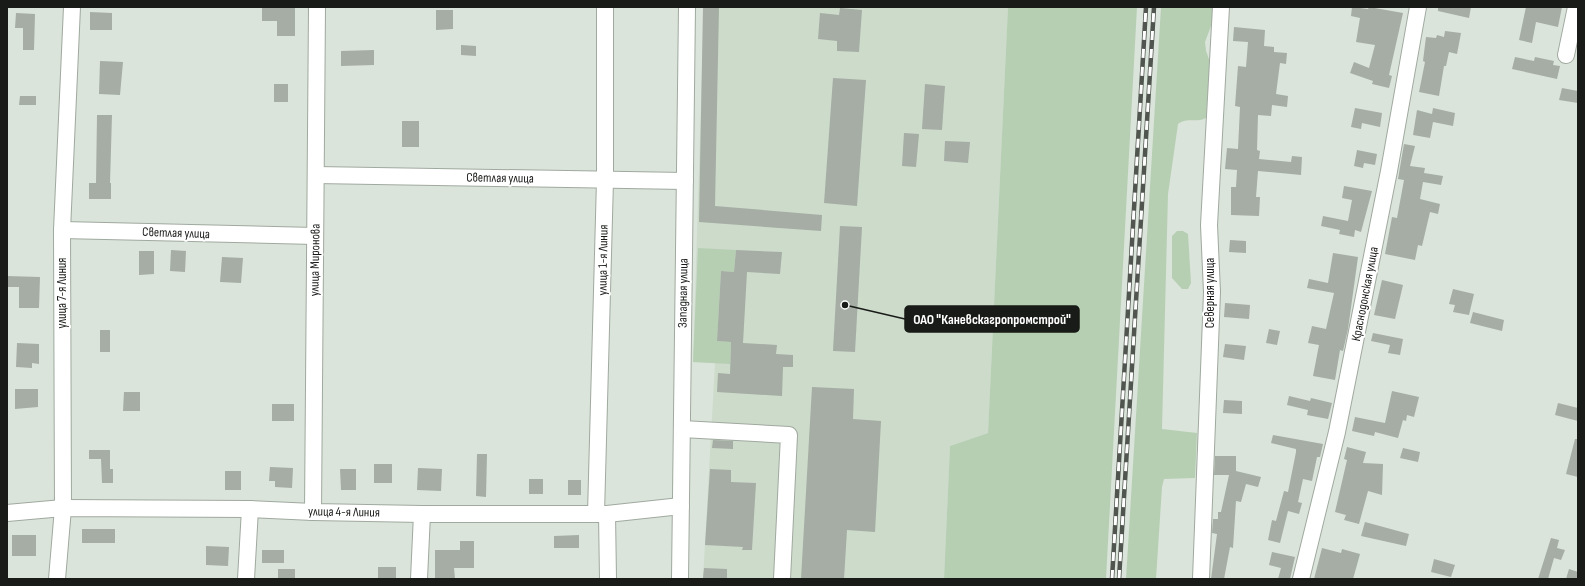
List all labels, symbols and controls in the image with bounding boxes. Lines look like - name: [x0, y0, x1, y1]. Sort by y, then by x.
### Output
- street label: Светлая улица: [466, 169, 534, 187]
- street label: Светлая улица: [142, 224, 210, 242]
- street label: улица Миронова: [306, 224, 324, 296]
- street label: улица 1-я Линия: [594, 224, 612, 296]
- street label: Краснодонская улица: [1348, 245, 1382, 343]
- street label: улица 7-я Линия: [54, 258, 70, 328]
- street label: Западная улица: [674, 258, 692, 328]
- street label: Северная улица: [1202, 258, 1218, 328]
- callout: ОАО "Каневскагропромстрой": [905, 306, 1079, 332]
- text: ОАО "Каневскагропромстрой": [913, 311, 1071, 328]
- street label: улица 4-я Линия: [308, 503, 380, 521]

